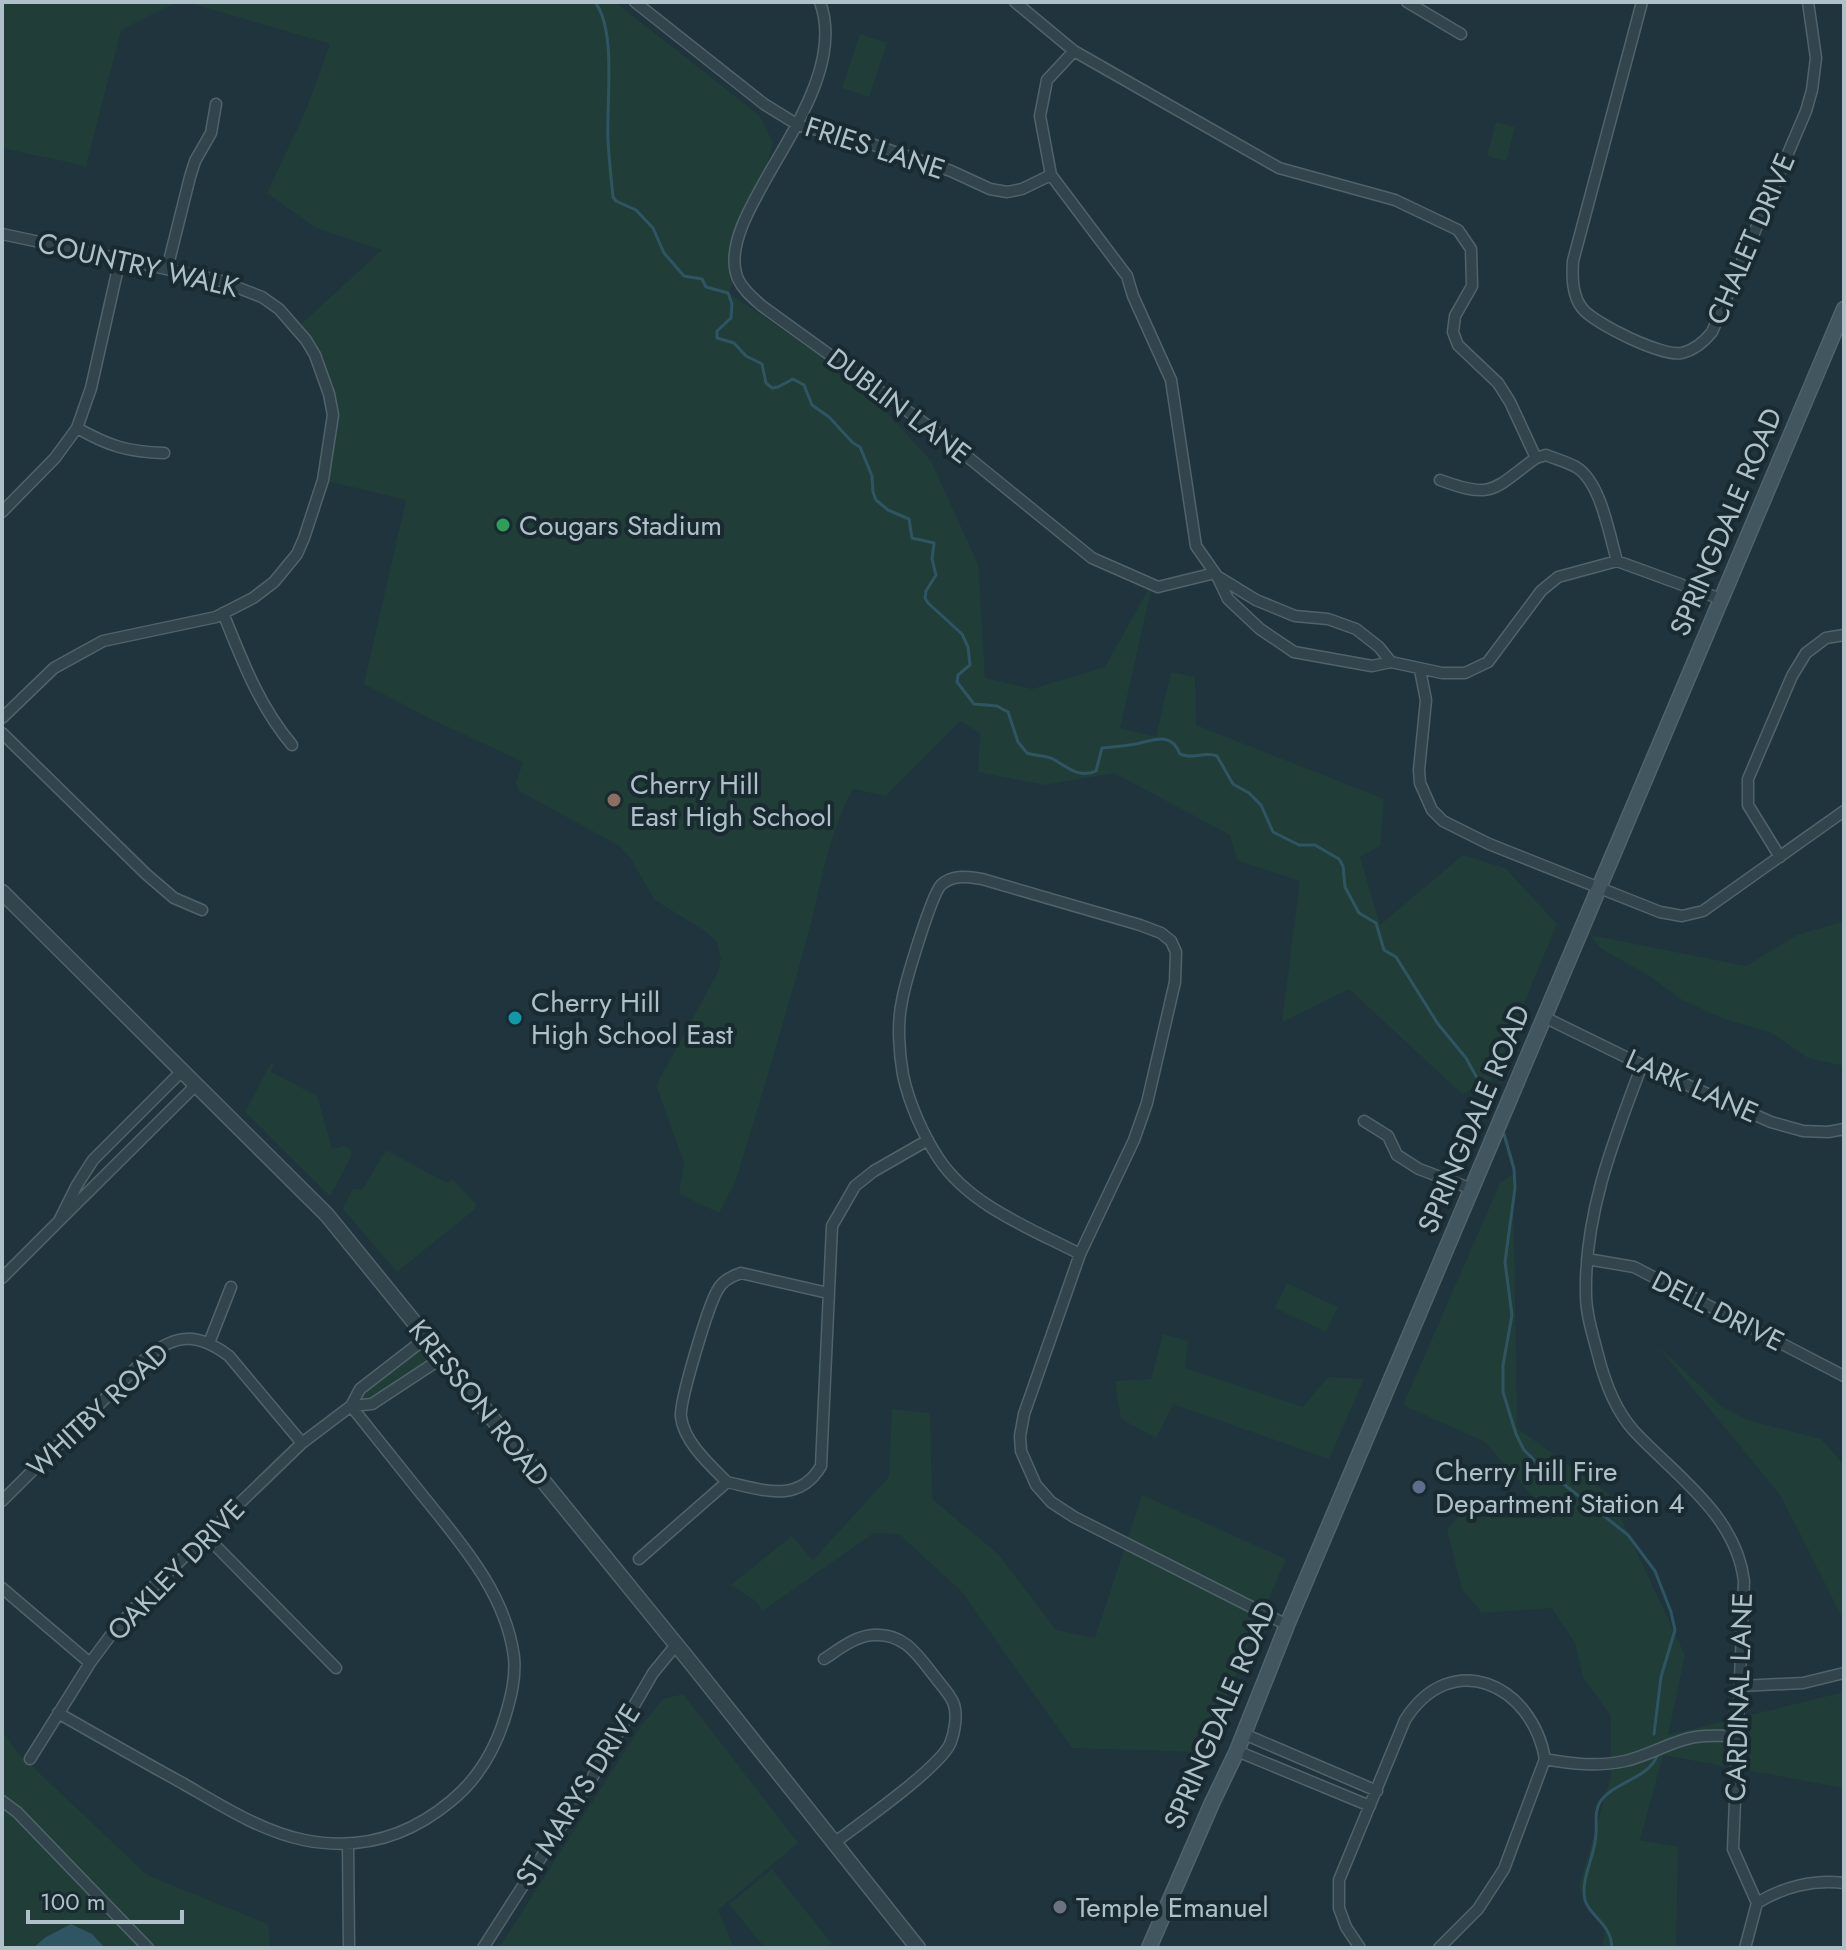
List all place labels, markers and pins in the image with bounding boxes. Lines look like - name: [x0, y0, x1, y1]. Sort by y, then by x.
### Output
- place label: Cougars Stadium: [519, 505, 722, 546]
- marker: Cougars Stadium: [494, 516, 512, 534]
- place label: Cherry Hill East High School: [630, 764, 832, 837]
- marker: Cherry Hill East High School: [605, 791, 623, 809]
- place label: Cherry Hill High School East: [531, 982, 733, 1055]
- marker: Cherry Hill High School East: [506, 1009, 524, 1027]
- place label: Cherry Hill Fire Department Station 4: [1435, 1451, 1685, 1524]
- marker: Cherry Hill Fire Department Station 4: [1410, 1478, 1428, 1496]
- place label: Temple Emanuel: [1076, 1887, 1269, 1928]
- marker: Temple Emanuel: [1051, 1898, 1069, 1916]

